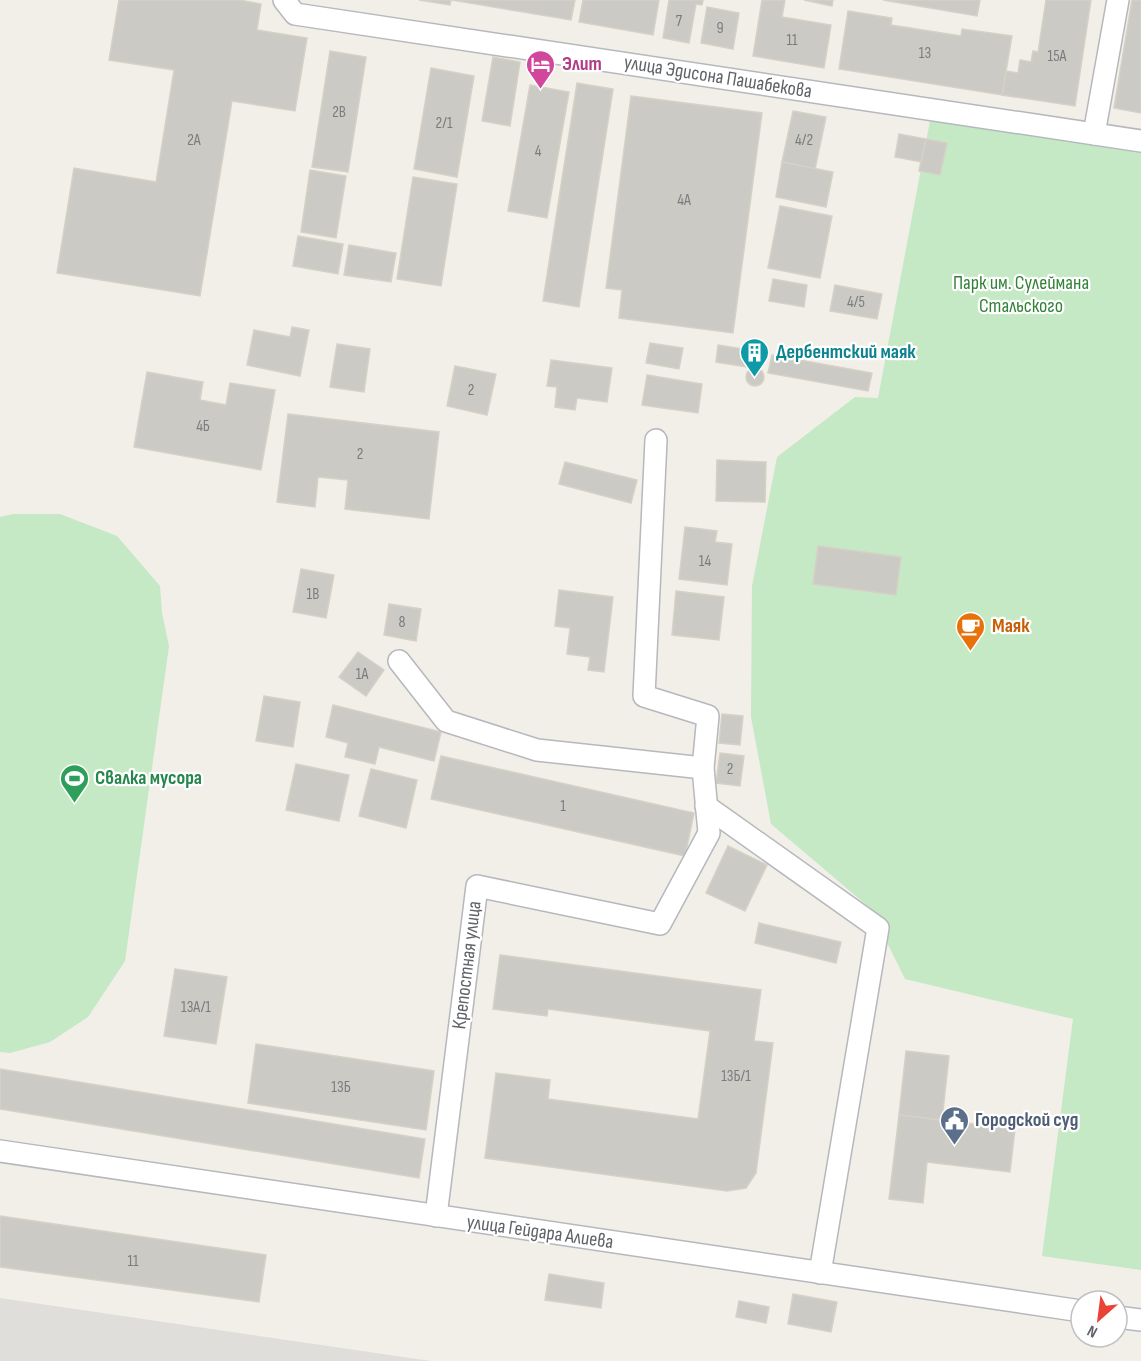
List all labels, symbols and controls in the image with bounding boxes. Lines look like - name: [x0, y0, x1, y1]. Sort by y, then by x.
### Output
- house number: 7: [676, 12, 683, 31]
- house number: 9: [716, 19, 724, 38]
- house number: 11: [786, 31, 798, 50]
- house number: 13: [919, 44, 931, 63]
- house number: 15А: [1048, 47, 1067, 66]
- hotel icon: Элит: [525, 48, 557, 90]
- street label: улица Эдисона Пашабекова: [622, 50, 814, 104]
- place label: Элит: [562, 52, 602, 76]
- house number: 2В: [332, 103, 346, 122]
- house number: 2/1: [435, 114, 453, 133]
- house number: 2А: [187, 131, 201, 150]
- house number: 4/2: [795, 131, 813, 150]
- house number: 4: [535, 142, 542, 161]
- house number: 4А: [677, 191, 691, 210]
- park label: Парк им. Сулеймана Стальского: [953, 271, 1089, 318]
- house number: 4/5: [847, 293, 865, 312]
- building icon: Дербентский маяк: [739, 336, 771, 378]
- place label: Дербентский маяк: [776, 340, 916, 364]
- house number: 2: [468, 381, 474, 400]
- house number: 4Б: [196, 417, 210, 436]
- house number: 2: [357, 445, 363, 464]
- house number: 14: [699, 552, 711, 571]
- house number: 1В: [307, 585, 319, 604]
- cafe icon: Маяк: [955, 610, 987, 652]
- house number: 8: [398, 613, 406, 632]
- place label: Маяк: [992, 614, 1030, 638]
- house number: 1А: [356, 665, 368, 684]
- house number: 2: [727, 760, 733, 779]
- sports icon: Свалка мусора: [58, 762, 90, 804]
- place label: Свалка мусора: [95, 766, 202, 790]
- house number: 1: [560, 797, 566, 816]
- street label: Крепостная улица: [447, 900, 487, 1030]
- house number: 13А/1: [181, 998, 211, 1017]
- house number: 13Б/1: [721, 1067, 751, 1086]
- house number: 13Б: [331, 1078, 351, 1097]
- public building icon: Городской суд: [938, 1104, 970, 1146]
- place label: Городской суд: [975, 1108, 1078, 1132]
- street label: улица Гейдара Алиева: [465, 1210, 615, 1254]
- house number: 11: [127, 1252, 139, 1271]
- north arrow: [1069, 1289, 1129, 1349]
- text: N: [1084, 1321, 1101, 1341]

